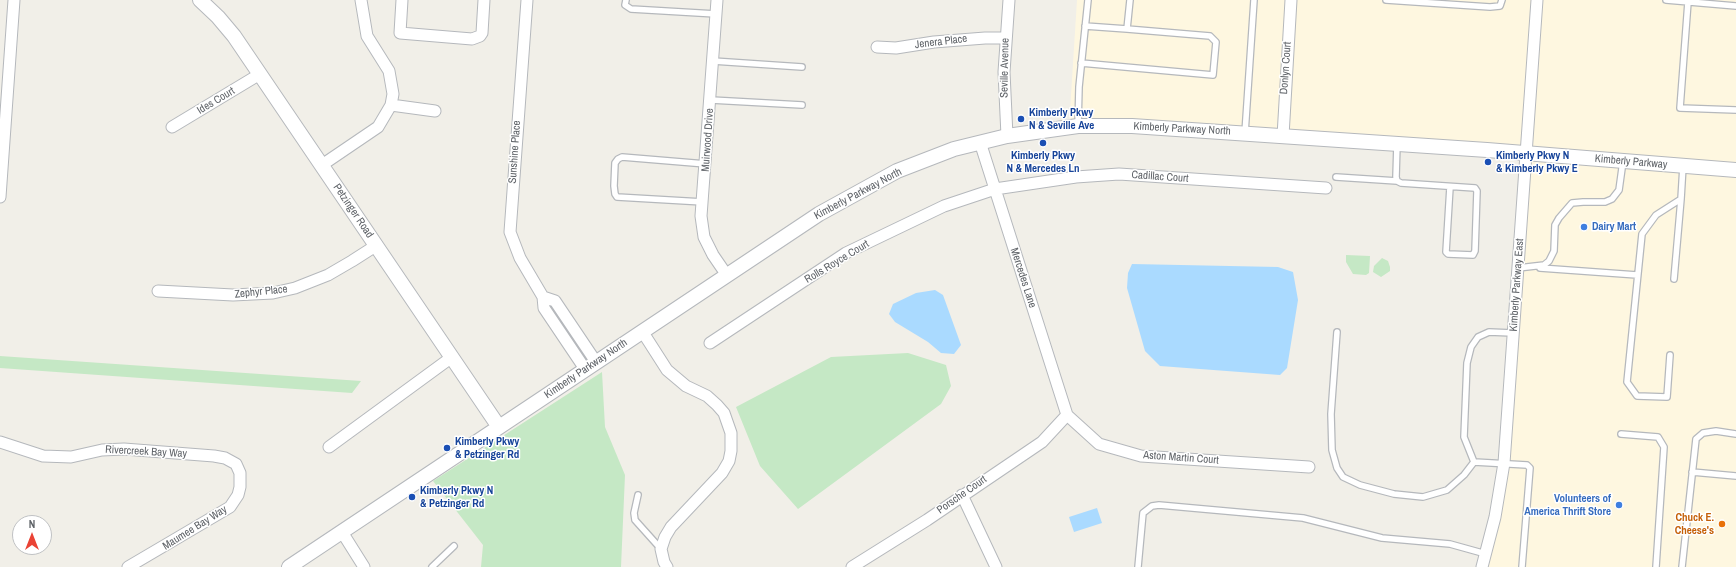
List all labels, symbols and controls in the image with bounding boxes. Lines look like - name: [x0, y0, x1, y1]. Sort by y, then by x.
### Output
- street label: Jenera Place: [914, 32, 968, 52]
- street label: Seville Avenue: [998, 38, 1012, 98]
- street label: Donlyn Court: [1278, 41, 1294, 95]
- street label: Ides Court: [195, 85, 237, 117]
- place label: Kimberly Pkwy N & Seville Ave: [1029, 106, 1094, 132]
- street label: Muirwood Drive: [699, 108, 717, 172]
- marker: Kimberly Pkwy N & Seville Ave: [1016, 114, 1026, 124]
- street label: Sunshine Place: [506, 120, 524, 184]
- street label: Kimberly Parkway North: [1133, 120, 1231, 138]
- marker: Kimberly Pkwy N & Mercedes Ln: [1038, 138, 1048, 148]
- place label: Kimberly Pkwy N & Mercedes Ln: [1006, 149, 1080, 175]
- place label: Kimberly Pkwy N & Kimberly Pkwy E: [1496, 149, 1578, 175]
- street label: Kimberly Parkway: [1594, 152, 1668, 172]
- marker: Kimberly Pkwy N & Kimberly Pkwy E: [1483, 157, 1493, 167]
- street label: Kimberly Parkway North: [812, 165, 904, 223]
- street label: Cadillac Court: [1131, 168, 1189, 186]
- street label: Petzinger Road: [330, 181, 376, 241]
- place label: Dairy Mart: [1592, 220, 1636, 234]
- marker: Dairy Mart: [1579, 222, 1589, 232]
- street label: Rolls Royce Court: [802, 238, 872, 286]
- street label: Kimberly Parkway East: [1507, 238, 1527, 332]
- street label: Mercedes Lane: [1007, 246, 1039, 310]
- street label: Zephyr Place: [234, 283, 288, 301]
- street label: Kimberly Parkway North: [542, 336, 630, 402]
- place label: Kimberly Pkwy & Petzinger Rd: [455, 435, 519, 461]
- street label: Rivercreek Bay Way: [105, 443, 187, 461]
- marker: Kimberly Pkwy & Petzinger Rd: [442, 443, 452, 453]
- street label: Aston Martin Court: [1143, 449, 1219, 467]
- street label: Porsche Court: [935, 473, 989, 517]
- place label: Kimberly Pkwy N & Petzinger Rd: [420, 484, 493, 510]
- marker: Kimberly Pkwy N & Petzinger Rd: [407, 492, 417, 502]
- place label: Volunteers of America Thrift Store: [1524, 492, 1611, 518]
- marker: Volunteers of America Thrift Store: [1614, 500, 1624, 510]
- street label: Maumee Bay Way: [160, 503, 230, 553]
- place label: Chuck E. Cheese's: [1675, 511, 1714, 537]
- north arrow: [12, 515, 52, 555]
- text: N: [29, 517, 35, 531]
- marker: Chuck E. Cheese's: [1717, 519, 1727, 529]

